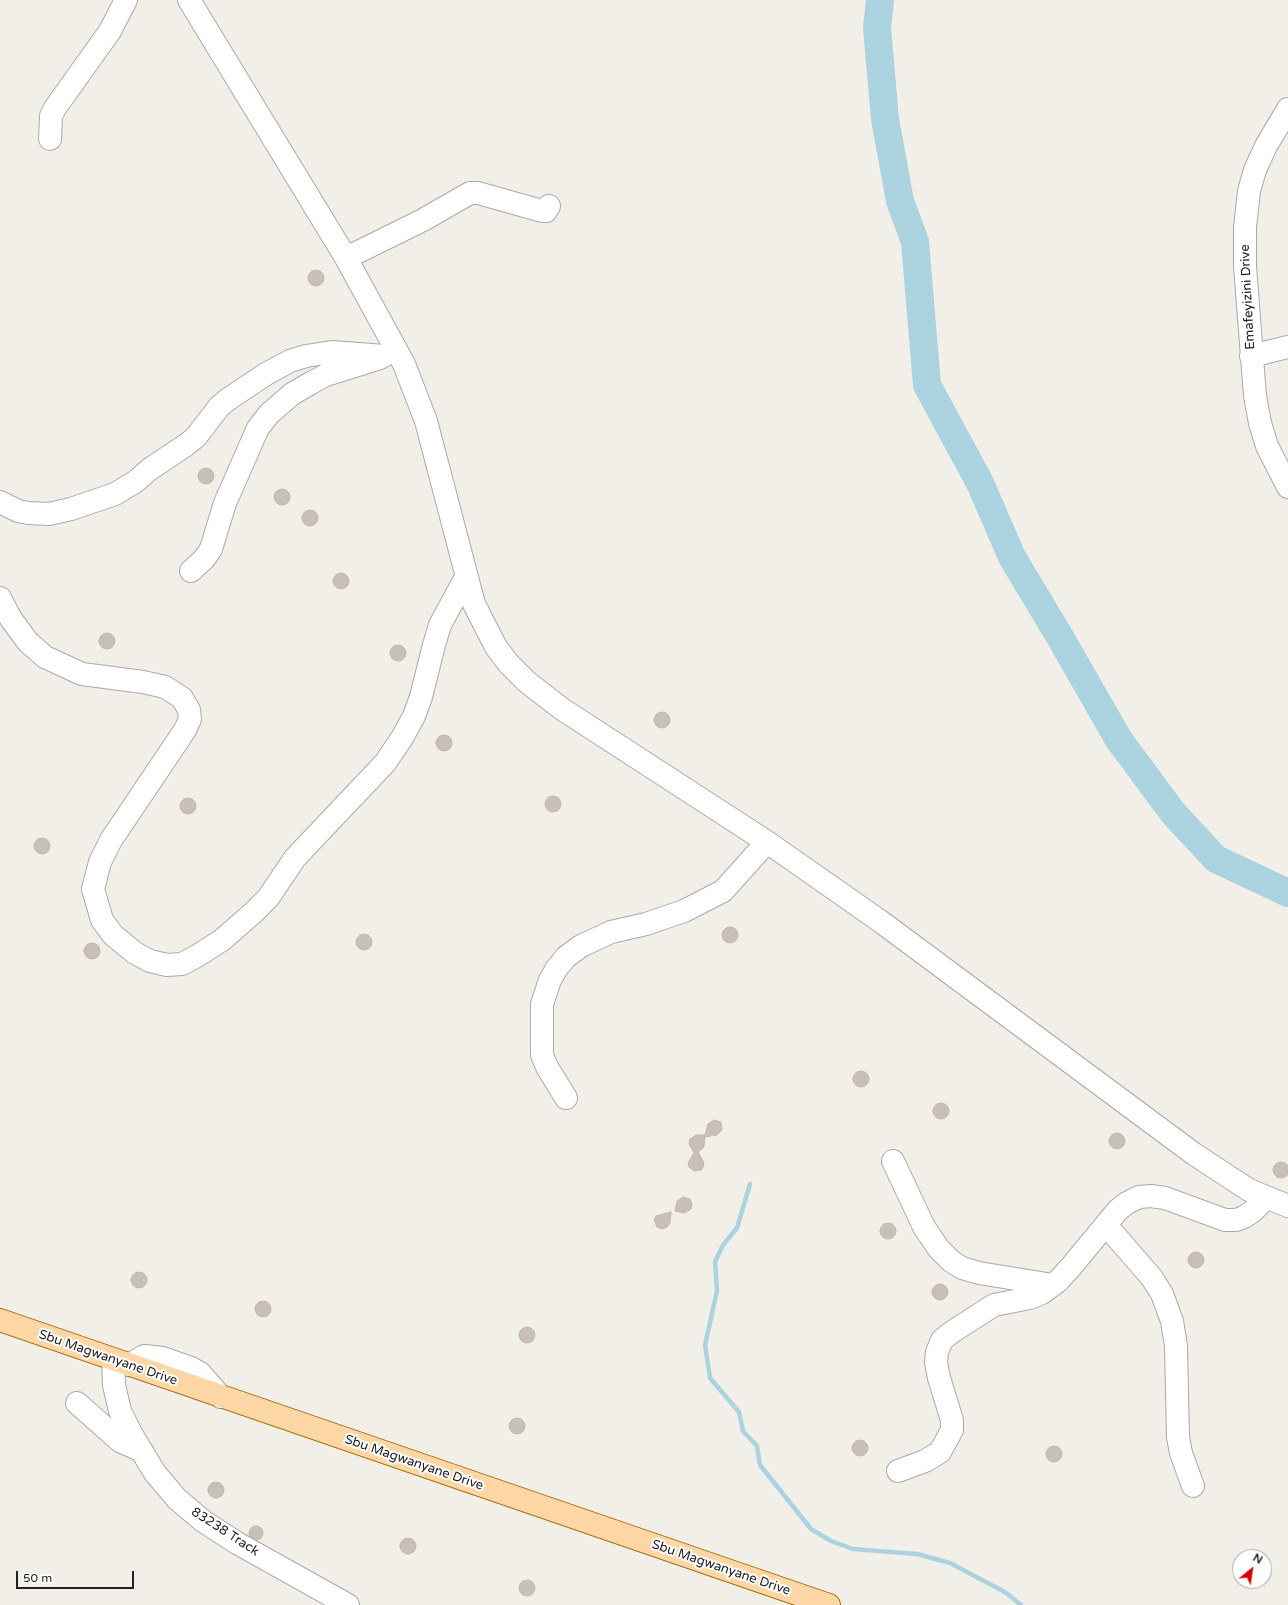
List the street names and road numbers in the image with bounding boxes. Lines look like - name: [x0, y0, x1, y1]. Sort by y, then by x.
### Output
- street label: Emafeyizini Drive: [1237, 244, 1259, 350]
- street label: Sbu Magwanyane Drive: [37, 1327, 179, 1389]
- street label: Sbu Magwanyane Drive: [343, 1432, 485, 1494]
- street label: 83238 Track: [188, 1504, 262, 1560]
- street label: Sbu Magwanyane Drive: [650, 1537, 792, 1599]

